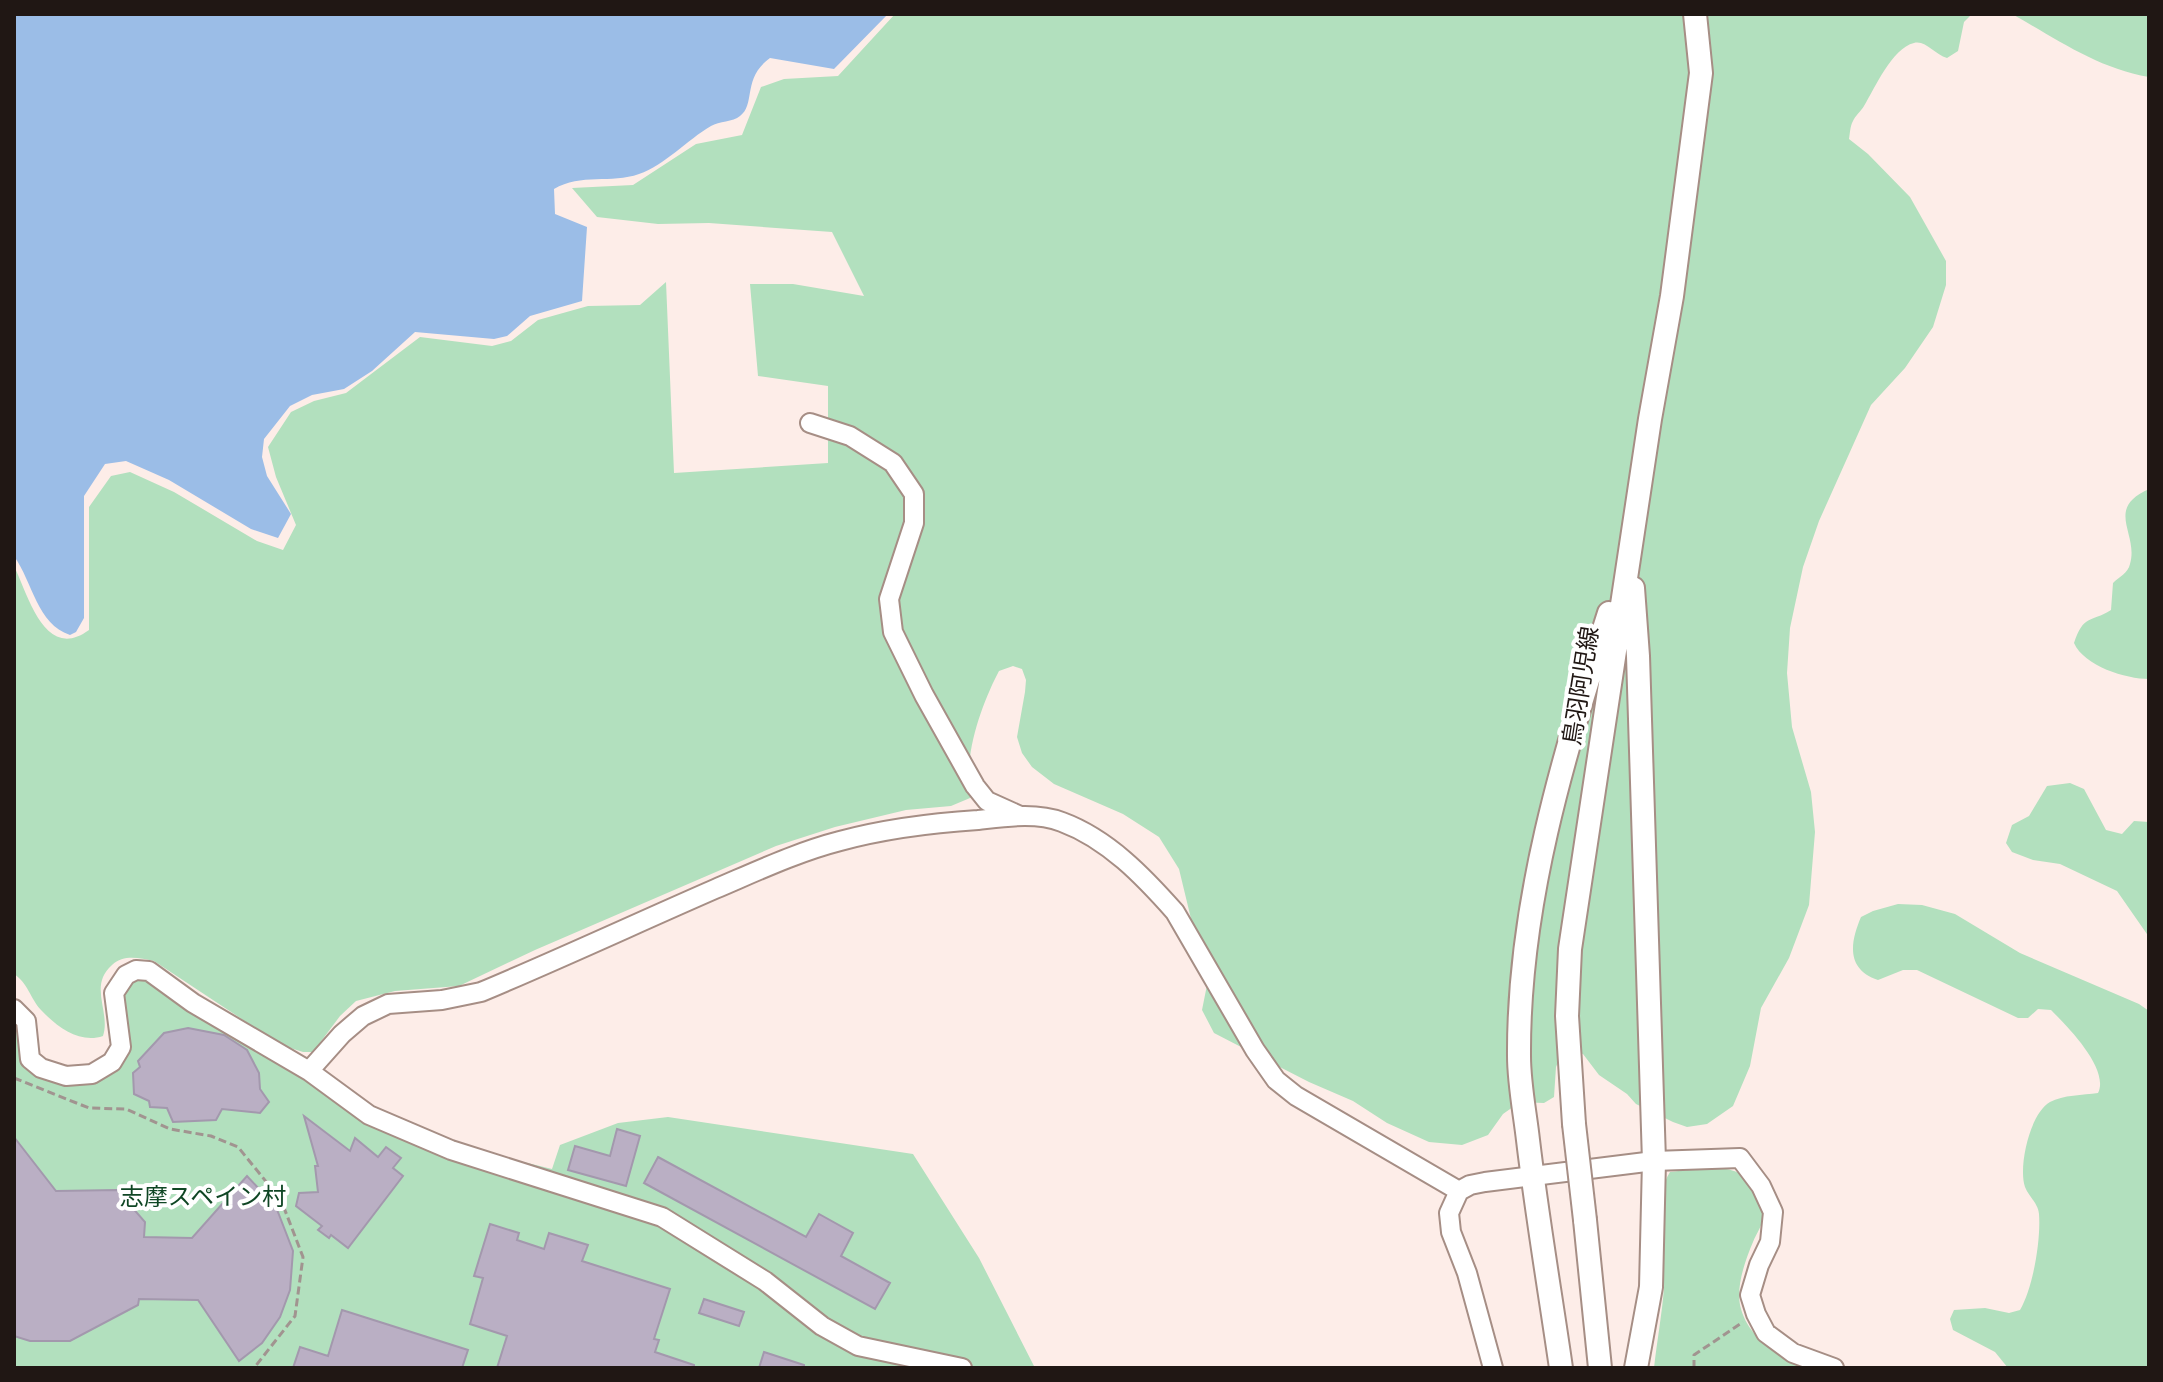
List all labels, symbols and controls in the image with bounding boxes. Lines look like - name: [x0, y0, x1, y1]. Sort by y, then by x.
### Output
- street label: 鳥羽阿児線: [1559, 624, 1607, 748]
- park label: 志摩スペイン村: [120, 1184, 286, 1214]

